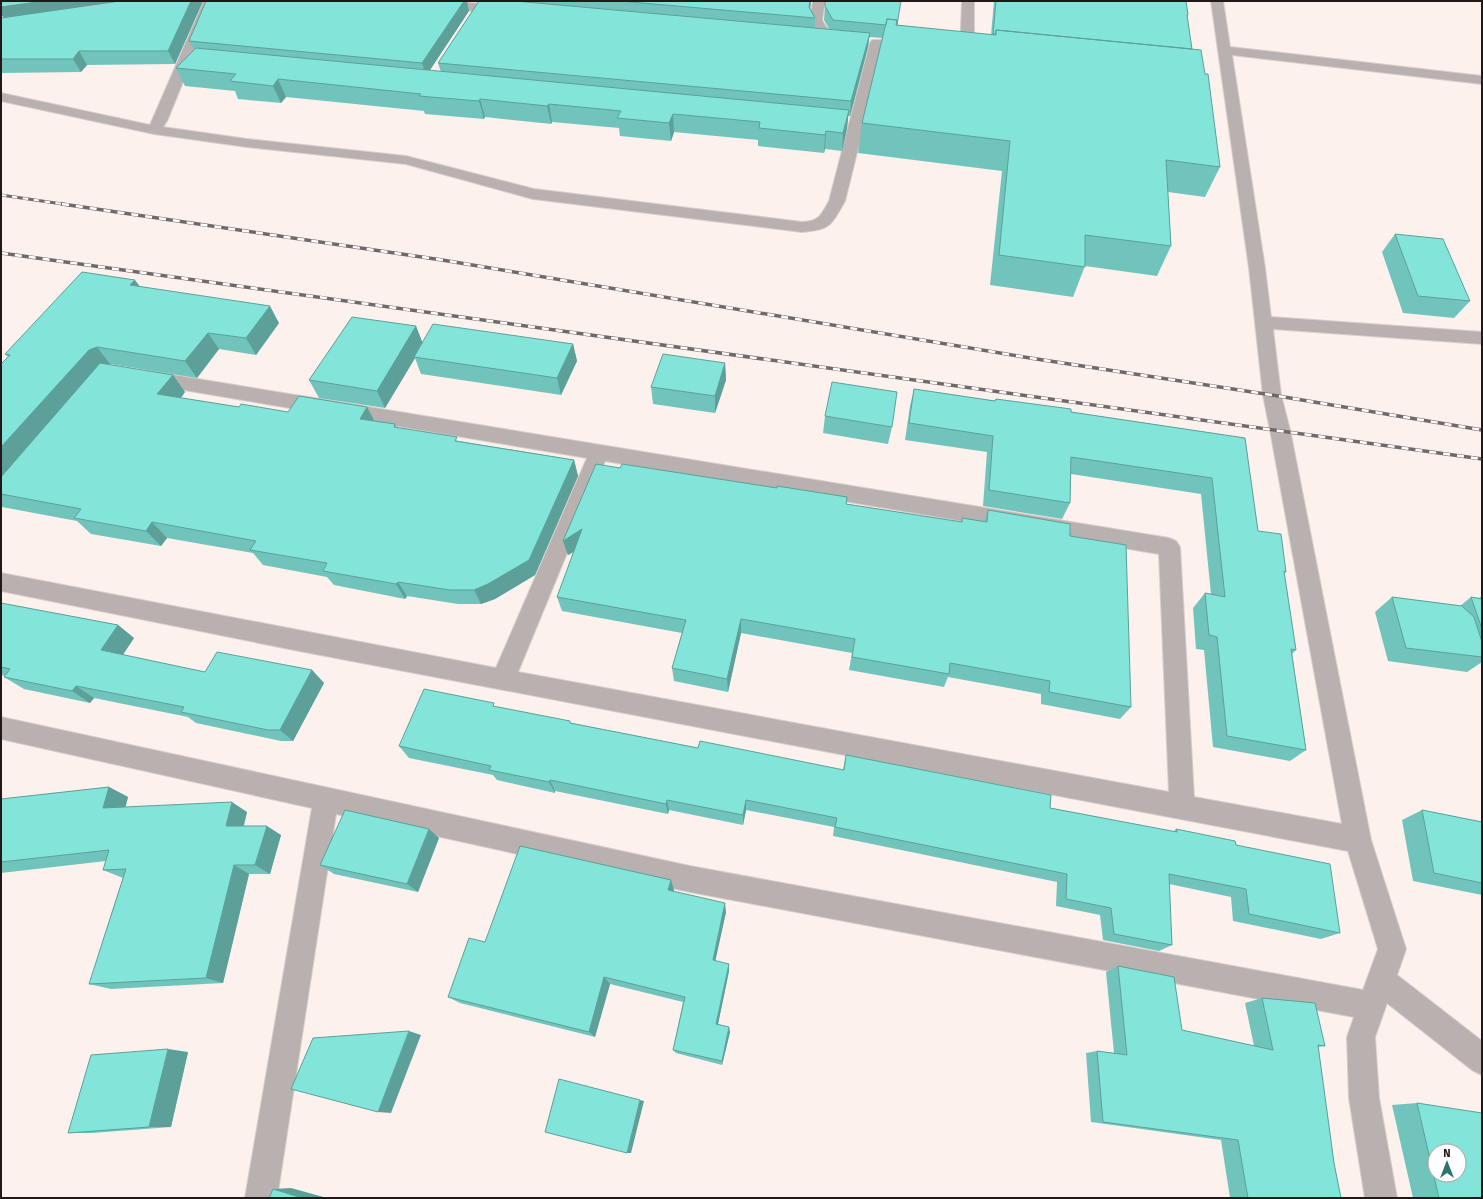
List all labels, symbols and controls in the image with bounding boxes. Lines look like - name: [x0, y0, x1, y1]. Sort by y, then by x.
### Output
- north arrow: [1427, 1143, 1467, 1183]
- text: N: [1443, 1147, 1451, 1160]

